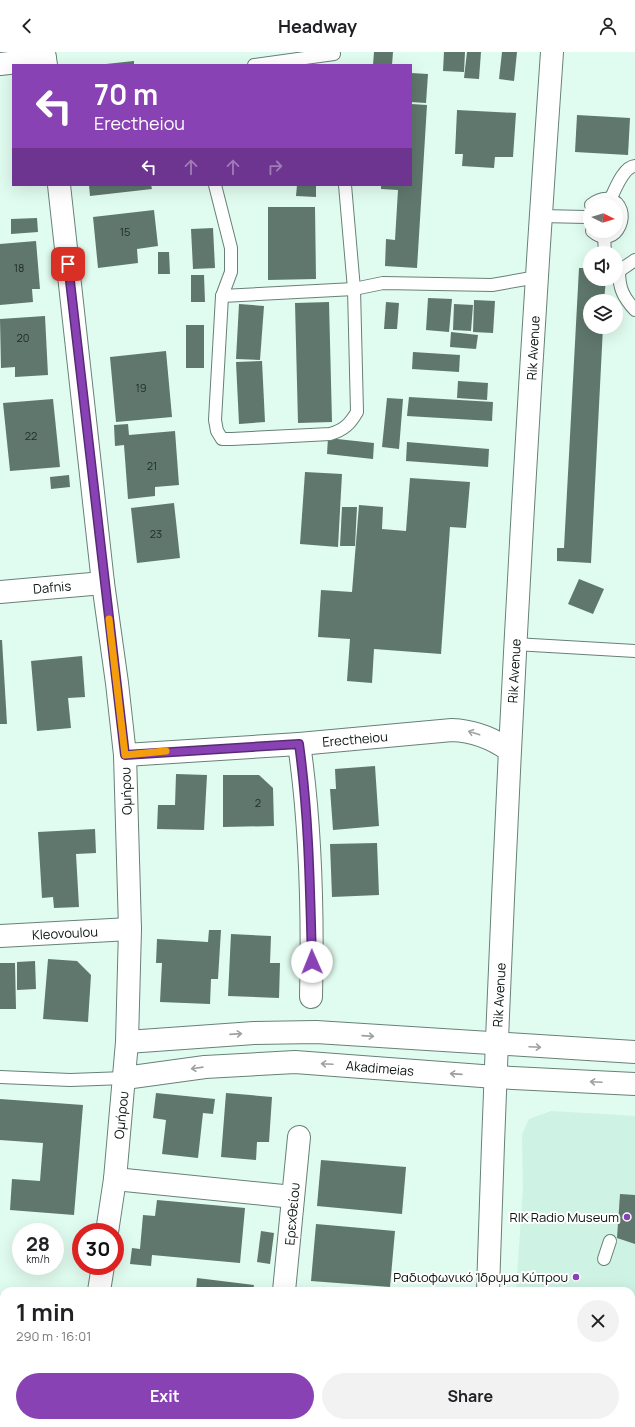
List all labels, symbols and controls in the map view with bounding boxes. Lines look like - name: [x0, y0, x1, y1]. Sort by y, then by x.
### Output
- text: Headway: [278, 14, 357, 38]
- icon: back: [16, 15, 38, 37]
- icon: person: [597, 15, 619, 37]
- text: 70 m: [94, 75, 158, 113]
- icon: left: [28, 80, 80, 132]
- text: Erectheiou: [94, 111, 185, 135]
- icon: left: [138, 156, 160, 178]
- icon: ahead: [180, 156, 202, 178]
- icon: ahead: [222, 156, 244, 178]
- icon: right: [264, 156, 286, 178]
- north arrow: [583, 198, 623, 238]
- map controls: [583, 198, 623, 334]
- house number: 15: [120, 224, 130, 239]
- button: sound: [583, 246, 623, 286]
- pin: [51, 247, 85, 281]
- icon: arrive: [57, 253, 79, 275]
- house number: 18: [14, 260, 24, 275]
- button: layers: [583, 294, 623, 334]
- street label: Rik Avenue: [522, 315, 544, 381]
- house number: 20: [17, 330, 29, 345]
- house number: 19: [135, 380, 147, 395]
- house number: 22: [25, 428, 37, 443]
- house number: 21: [147, 458, 157, 473]
- house number: 23: [150, 526, 162, 541]
- street label: Dafnis: [32, 576, 72, 598]
- street label: Rik Avenue: [503, 638, 525, 704]
- street label: Erectheiou: [321, 727, 389, 751]
- one-way arrow: [468, 729, 481, 736]
- street label: Ομήρου: [116, 767, 136, 815]
- house number: 2: [255, 795, 261, 810]
- street label: Kleovoulou: [32, 922, 98, 944]
- position arrow: [291, 941, 333, 983]
- street label: Rik Avenue: [488, 962, 510, 1028]
- one-way arrow: [229, 1031, 242, 1038]
- one-way arrow: [361, 1032, 374, 1039]
- one-way arrow: [528, 1043, 541, 1050]
- street label: Akadimeias: [345, 1056, 415, 1080]
- one-way arrow: [321, 1060, 334, 1068]
- one-way arrow: [191, 1064, 204, 1072]
- one-way arrow: [450, 1071, 463, 1078]
- one-way arrow: [590, 1079, 603, 1086]
- street label: Ομήρου: [110, 1090, 132, 1140]
- street label: Ερεχθείου: [280, 1182, 304, 1246]
- place label: RIK Radio Museum: [509, 1208, 619, 1226]
- marker: RIK Radio Museum: [622, 1212, 632, 1222]
- speed limit sign: 30: [72, 1223, 124, 1275]
- text: 28: [26, 1230, 50, 1257]
- text: km/h: [26, 1252, 50, 1266]
- place label: Ραδιοφωνικό Ίδρυμα Κύπρου: [393, 1268, 568, 1286]
- marker: Ραδιοφωνικό Ίδρυμα Κύπρου: [571, 1272, 581, 1282]
- text: 1 min: [16, 1295, 75, 1328]
- button: close: [577, 1300, 619, 1342]
- text: 290 m · 16:01: [16, 1327, 91, 1345]
- button: Exit: [16, 1373, 314, 1419]
- button: Share: [322, 1373, 619, 1419]

